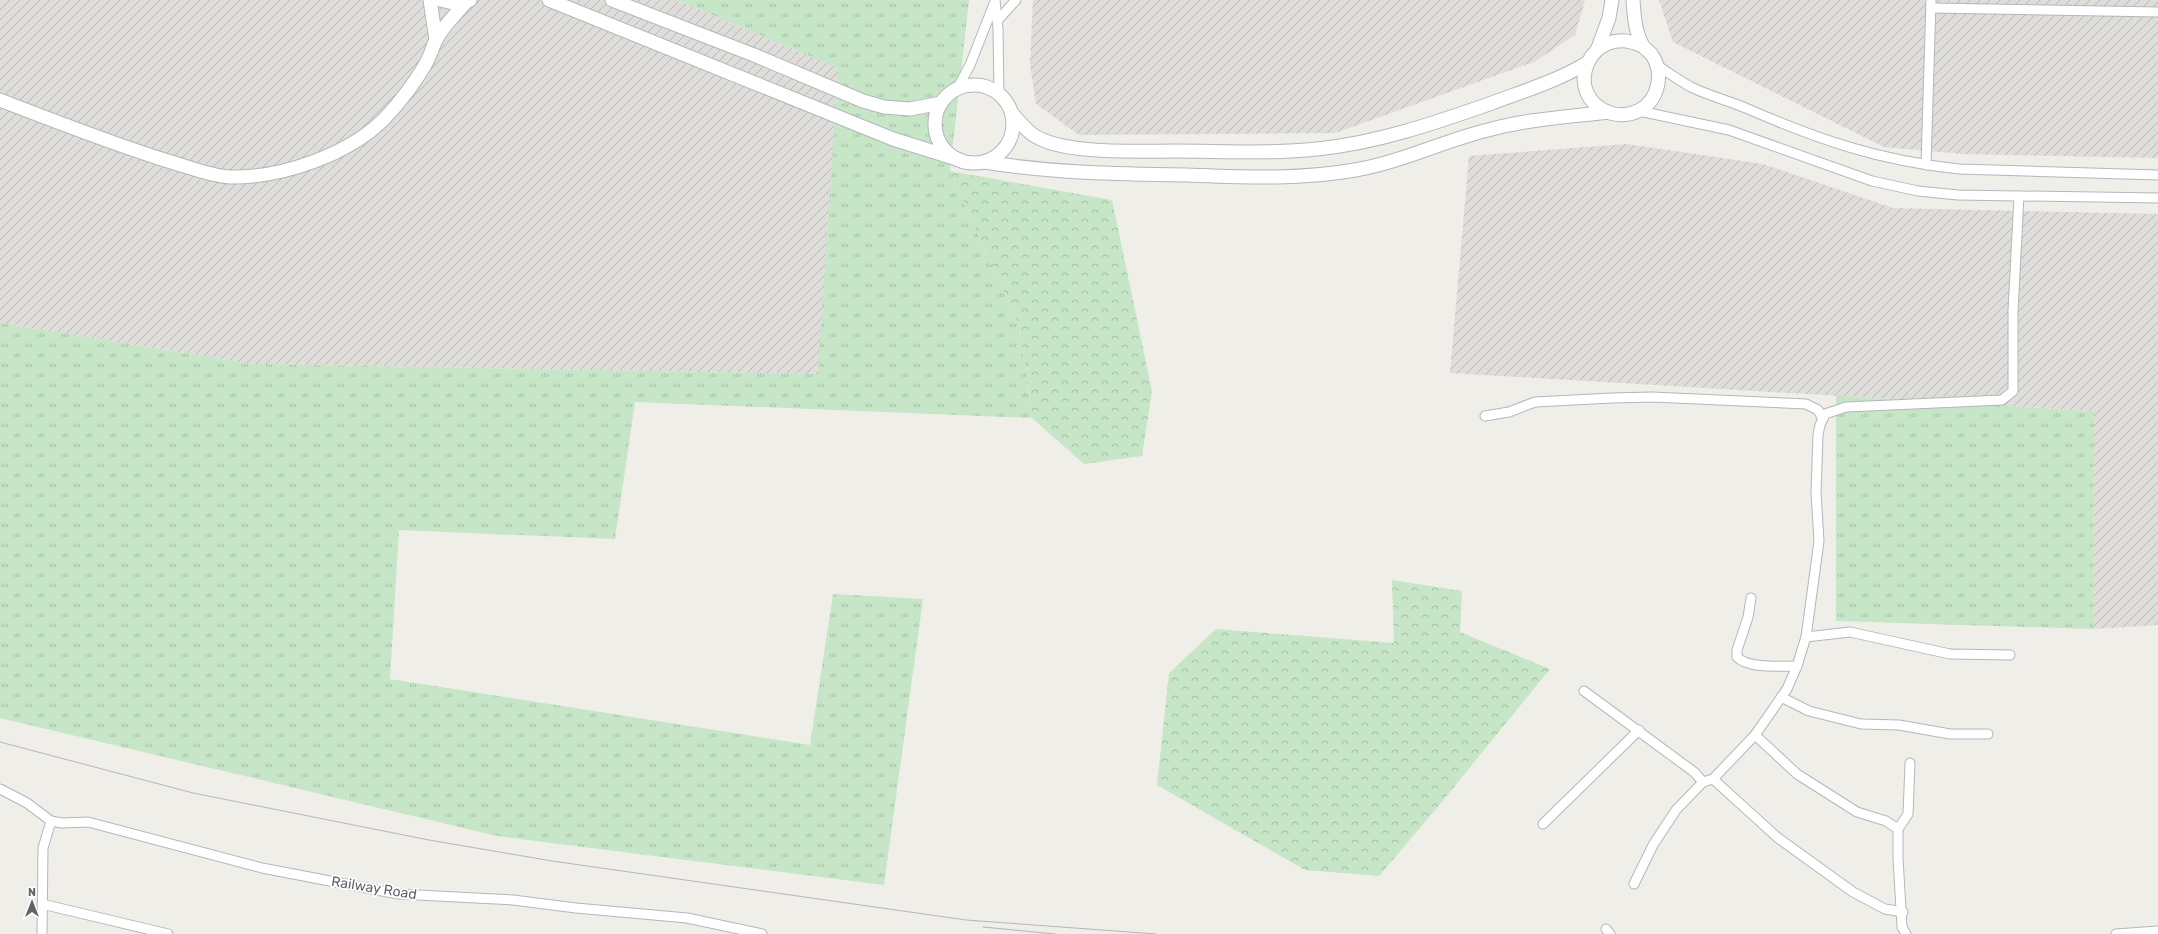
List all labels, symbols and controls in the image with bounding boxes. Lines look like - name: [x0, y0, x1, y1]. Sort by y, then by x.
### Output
- street label: Railway Road: [330, 873, 418, 903]
- north arrow: [12, 882, 52, 922]
- text: N: [28, 886, 36, 899]

